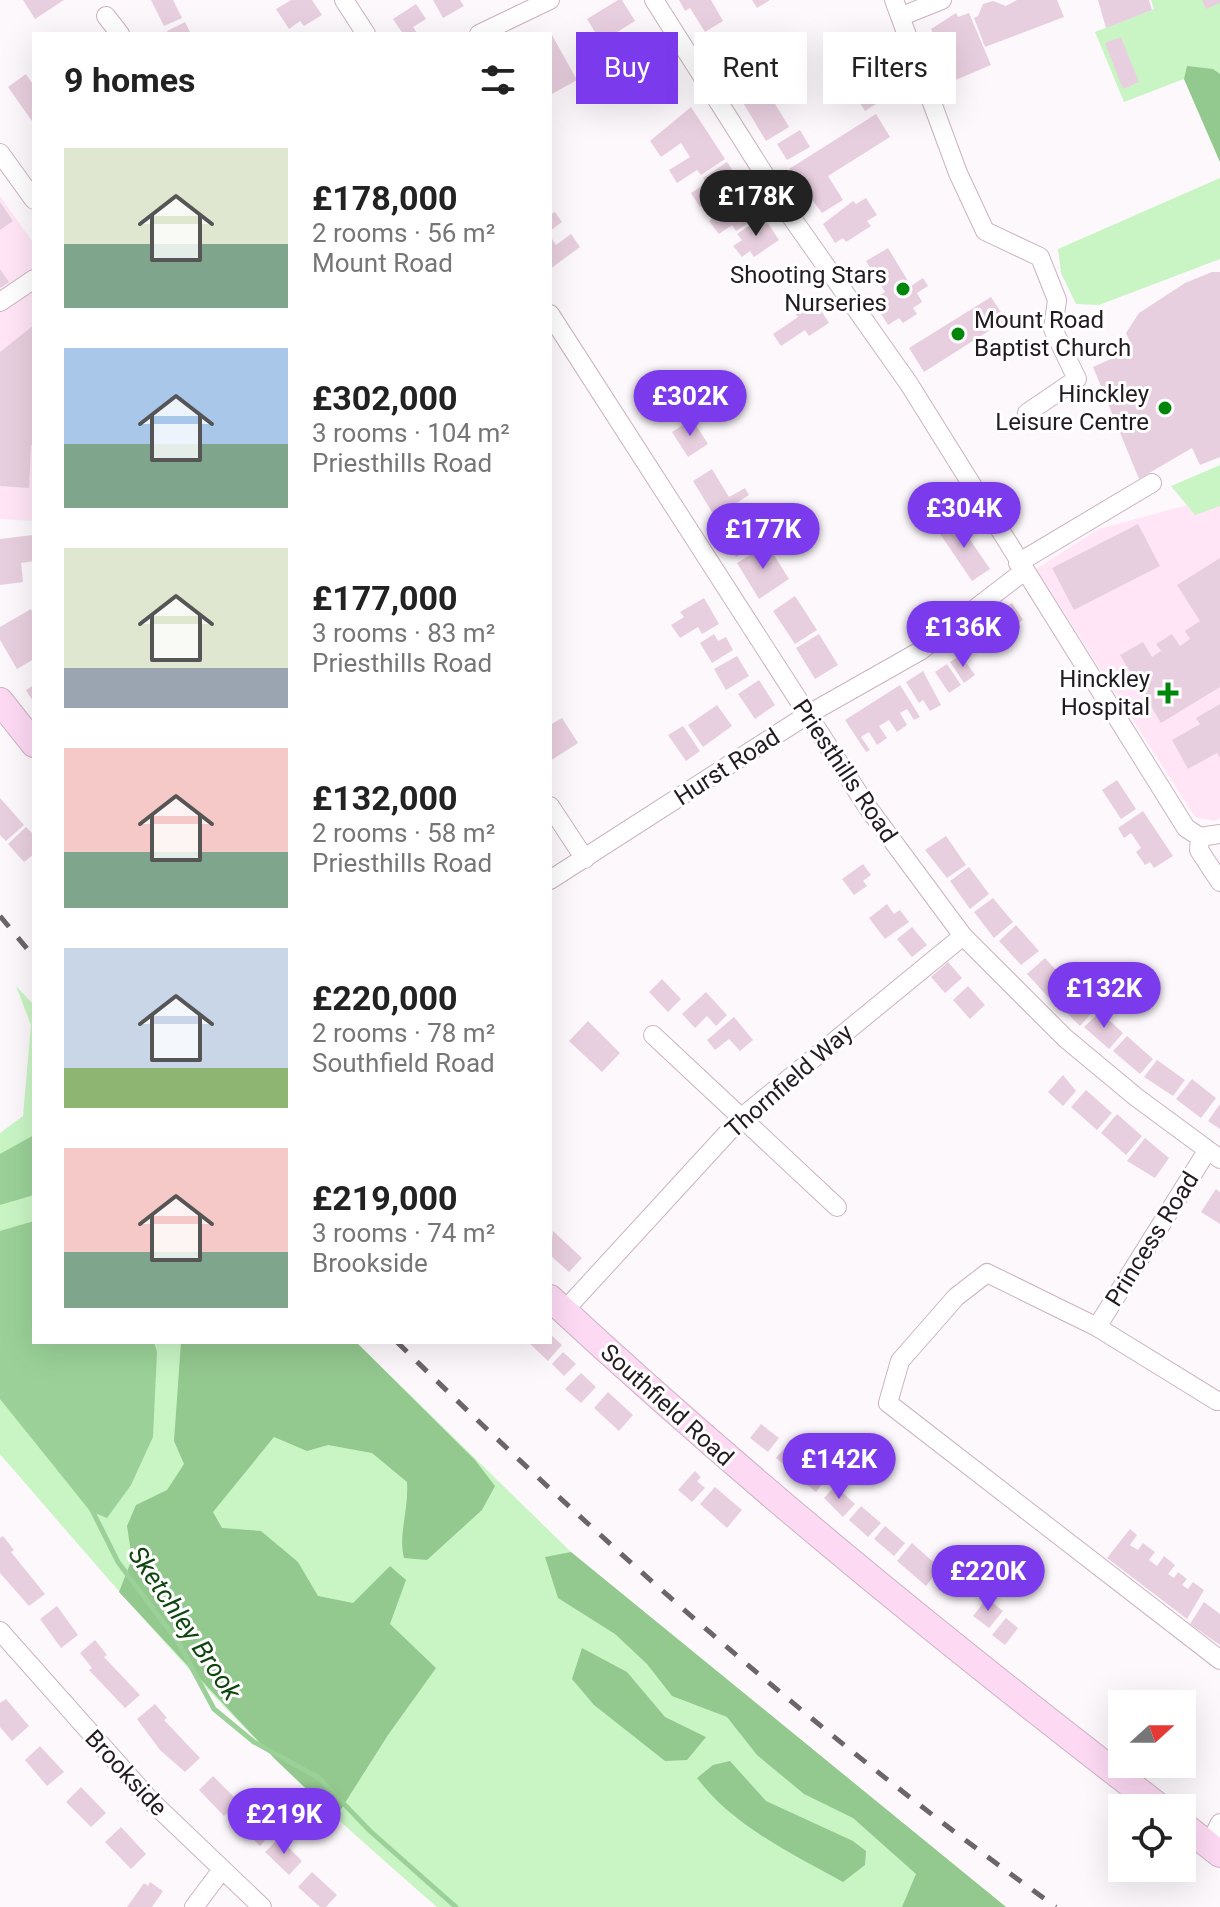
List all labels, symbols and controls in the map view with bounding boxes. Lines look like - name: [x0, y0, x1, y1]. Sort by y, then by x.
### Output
- chip: Buy: [576, 32, 678, 104]
- chip: Rent: [694, 32, 807, 104]
- chip: Filters: [823, 32, 956, 104]
- icon: filters: [476, 58, 520, 102]
- text: 9 homes: [64, 60, 195, 100]
- pin: £178K: [700, 170, 812, 238]
- text: £178,000: [312, 178, 458, 218]
- icon: home: [128, 180, 224, 276]
- text: £178K: [718, 181, 794, 211]
- text: 2 rooms · 56 m²: [312, 218, 495, 248]
- text: Mount Road: [312, 248, 453, 278]
- place label: Shooting Stars Nurseries: [730, 261, 887, 317]
- marker: Shooting Stars Nurseries: [894, 280, 912, 298]
- place label: Mount Road Baptist Church: [974, 306, 1131, 362]
- marker: Mount Road Baptist Church: [949, 325, 967, 343]
- pin: £302K: [634, 370, 746, 438]
- text: £302,000: [312, 378, 458, 418]
- icon: home: [128, 380, 224, 476]
- place label: Hinckley Leisure Centre: [995, 380, 1150, 436]
- text: £302K: [652, 381, 728, 411]
- marker: Hinckley Leisure Centre: [1156, 399, 1174, 417]
- text: 3 rooms · 104 m²: [312, 418, 510, 448]
- text: Priesthills Road: [312, 448, 492, 478]
- pin: £304K: [908, 482, 1020, 550]
- text: £304K: [926, 493, 1002, 523]
- pin: £177K: [707, 503, 819, 571]
- text: £177K: [725, 514, 801, 544]
- text: £177,000: [312, 578, 458, 618]
- icon: home: [128, 580, 224, 676]
- pin: £136K: [907, 601, 1019, 669]
- text: £136K: [925, 612, 1001, 642]
- text: 3 rooms · 83 m²: [312, 618, 495, 648]
- text: Priesthills Road: [312, 648, 492, 678]
- place label: Hinckley Hospital: [1059, 665, 1151, 721]
- marker: Hinckley Hospital: [1157, 682, 1179, 704]
- street label: Priesthills Road: [787, 694, 903, 848]
- street label: Hurst Road: [669, 723, 785, 811]
- text: £132,000: [312, 778, 458, 818]
- icon: home: [128, 780, 224, 876]
- text: 2 rooms · 58 m²: [312, 818, 495, 848]
- text: Priesthills Road: [312, 848, 492, 878]
- pin: £132K: [1048, 962, 1160, 1030]
- text: £132K: [1066, 973, 1142, 1003]
- text: £220,000: [312, 978, 458, 1018]
- icon: home: [128, 980, 224, 1076]
- text: 2 rooms · 78 m²: [312, 1018, 495, 1048]
- street label: Thornfield Way: [720, 1018, 859, 1144]
- text: Southfield Road: [312, 1048, 495, 1078]
- street label: Princess Road: [1099, 1167, 1205, 1311]
- text: £219,000: [312, 1178, 458, 1218]
- icon: home: [128, 1180, 224, 1276]
- text: 3 rooms · 74 m²: [312, 1218, 495, 1248]
- text: Brookside: [312, 1248, 428, 1278]
- street label: Southfield Road: [595, 1338, 739, 1472]
- pin: £142K: [783, 1433, 895, 1501]
- text: £142K: [801, 1444, 877, 1474]
- water label: Sketchley Brook: [122, 1540, 248, 1707]
- pin: £220K: [932, 1545, 1044, 1613]
- text: £220K: [950, 1556, 1026, 1586]
- north arrow: [1108, 1690, 1196, 1778]
- map controls: [1108, 1690, 1196, 1882]
- street label: Brookside: [79, 1724, 173, 1822]
- pin: £219K: [228, 1788, 340, 1856]
- button: locate: [1108, 1794, 1196, 1882]
- text: £219K: [246, 1799, 322, 1829]

